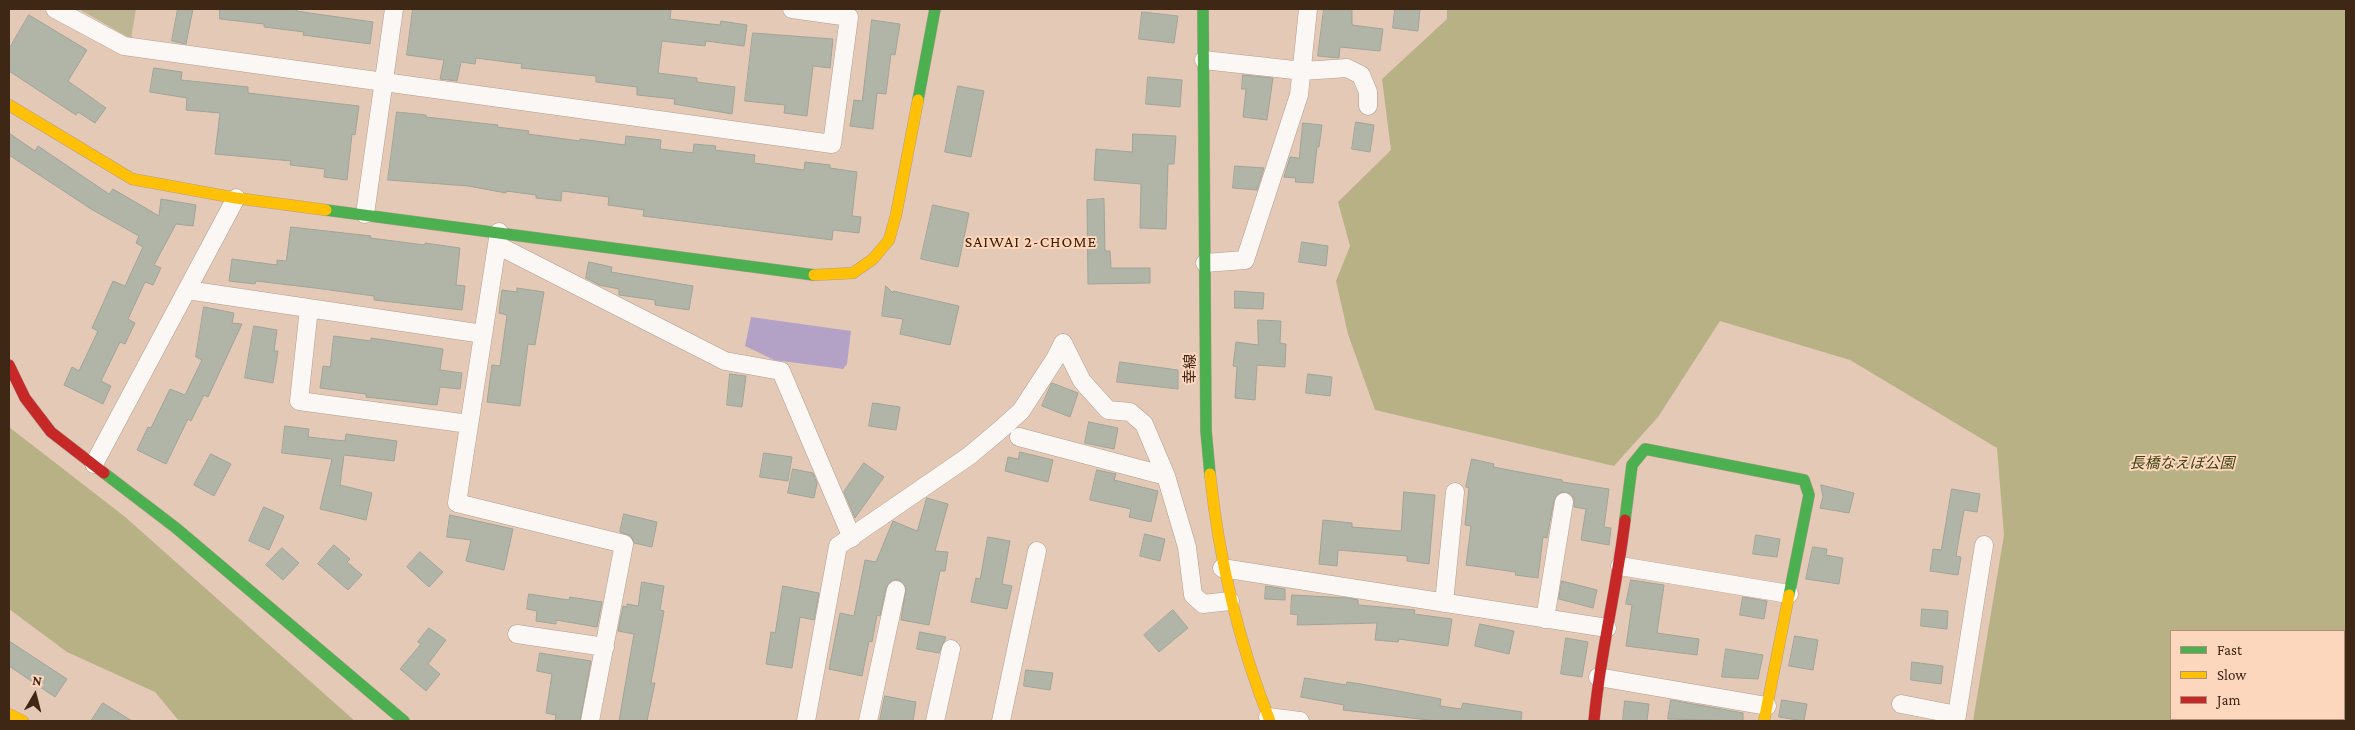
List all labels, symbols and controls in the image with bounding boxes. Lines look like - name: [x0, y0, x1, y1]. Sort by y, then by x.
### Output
- district label: SAIWAI 2-CHOME: [963, 232, 1099, 252]
- street label: 幸線: [1181, 354, 1199, 384]
- park label: 長橋なえぼ公園: [2130, 454, 2234, 472]
- legend: [2170, 630, 2345, 720]
- text: Fast: [2217, 642, 2242, 658]
- text: Slow: [2217, 667, 2246, 683]
- north arrow: [10, 670, 60, 720]
- text: N: [31, 672, 43, 689]
- text: Jam: [2217, 692, 2240, 708]

